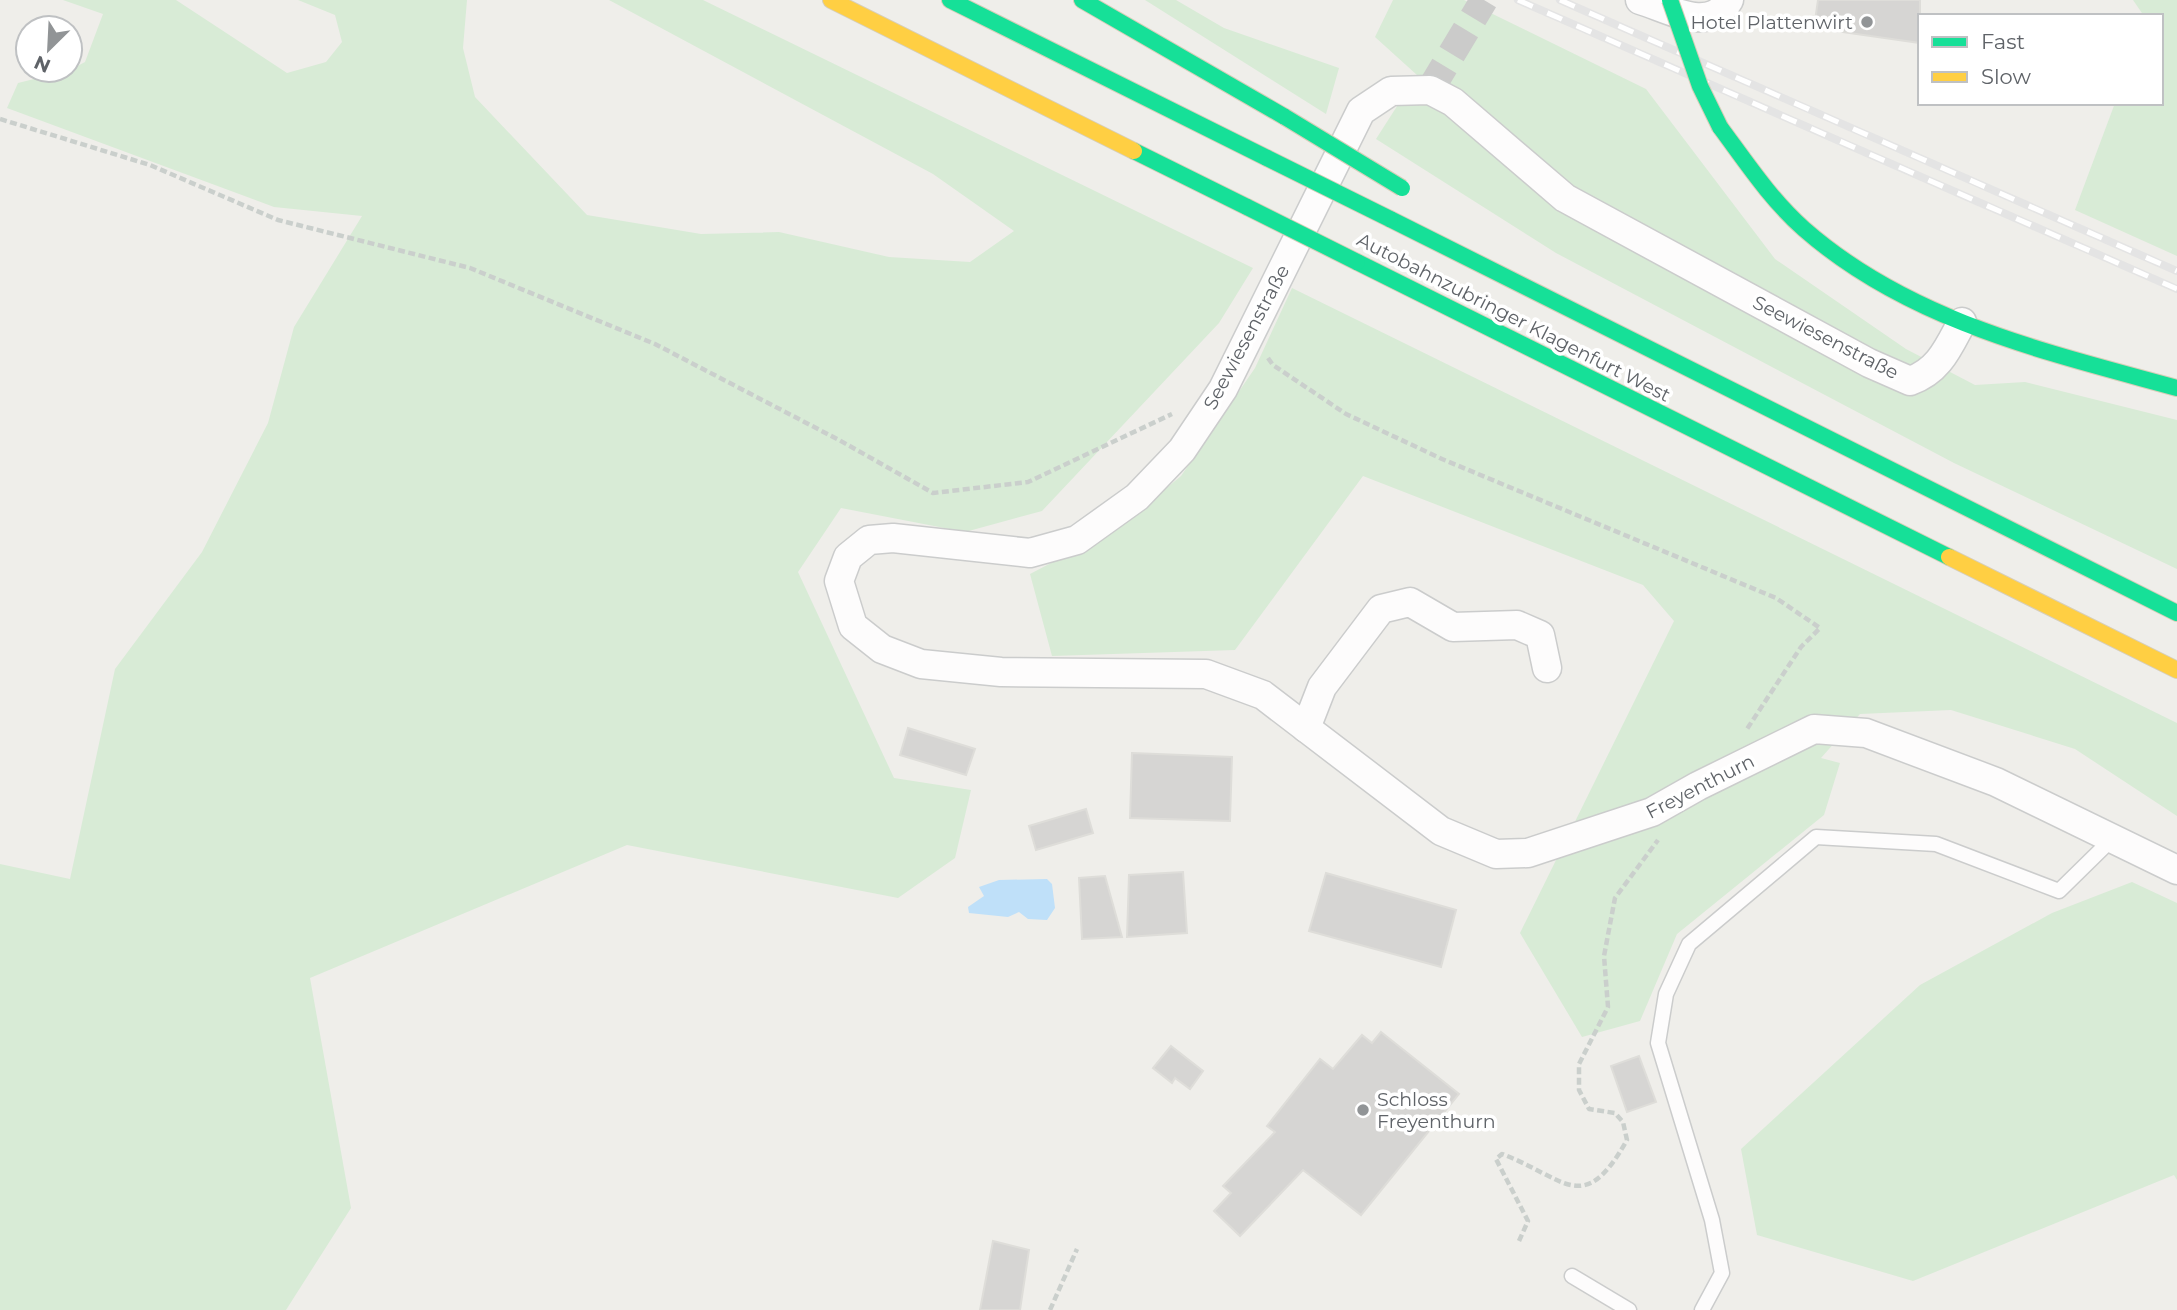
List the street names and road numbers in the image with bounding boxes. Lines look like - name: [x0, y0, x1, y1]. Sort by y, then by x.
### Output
- street label: Autobahnzubringer Klagenfurt West: [1353, 228, 1675, 407]
- street label: Seewiesenstraße: [1199, 261, 1294, 414]
- street label: Seewiesenstraße: [1749, 291, 1903, 384]
- street label: Freyenthurn: [1642, 749, 1758, 824]

